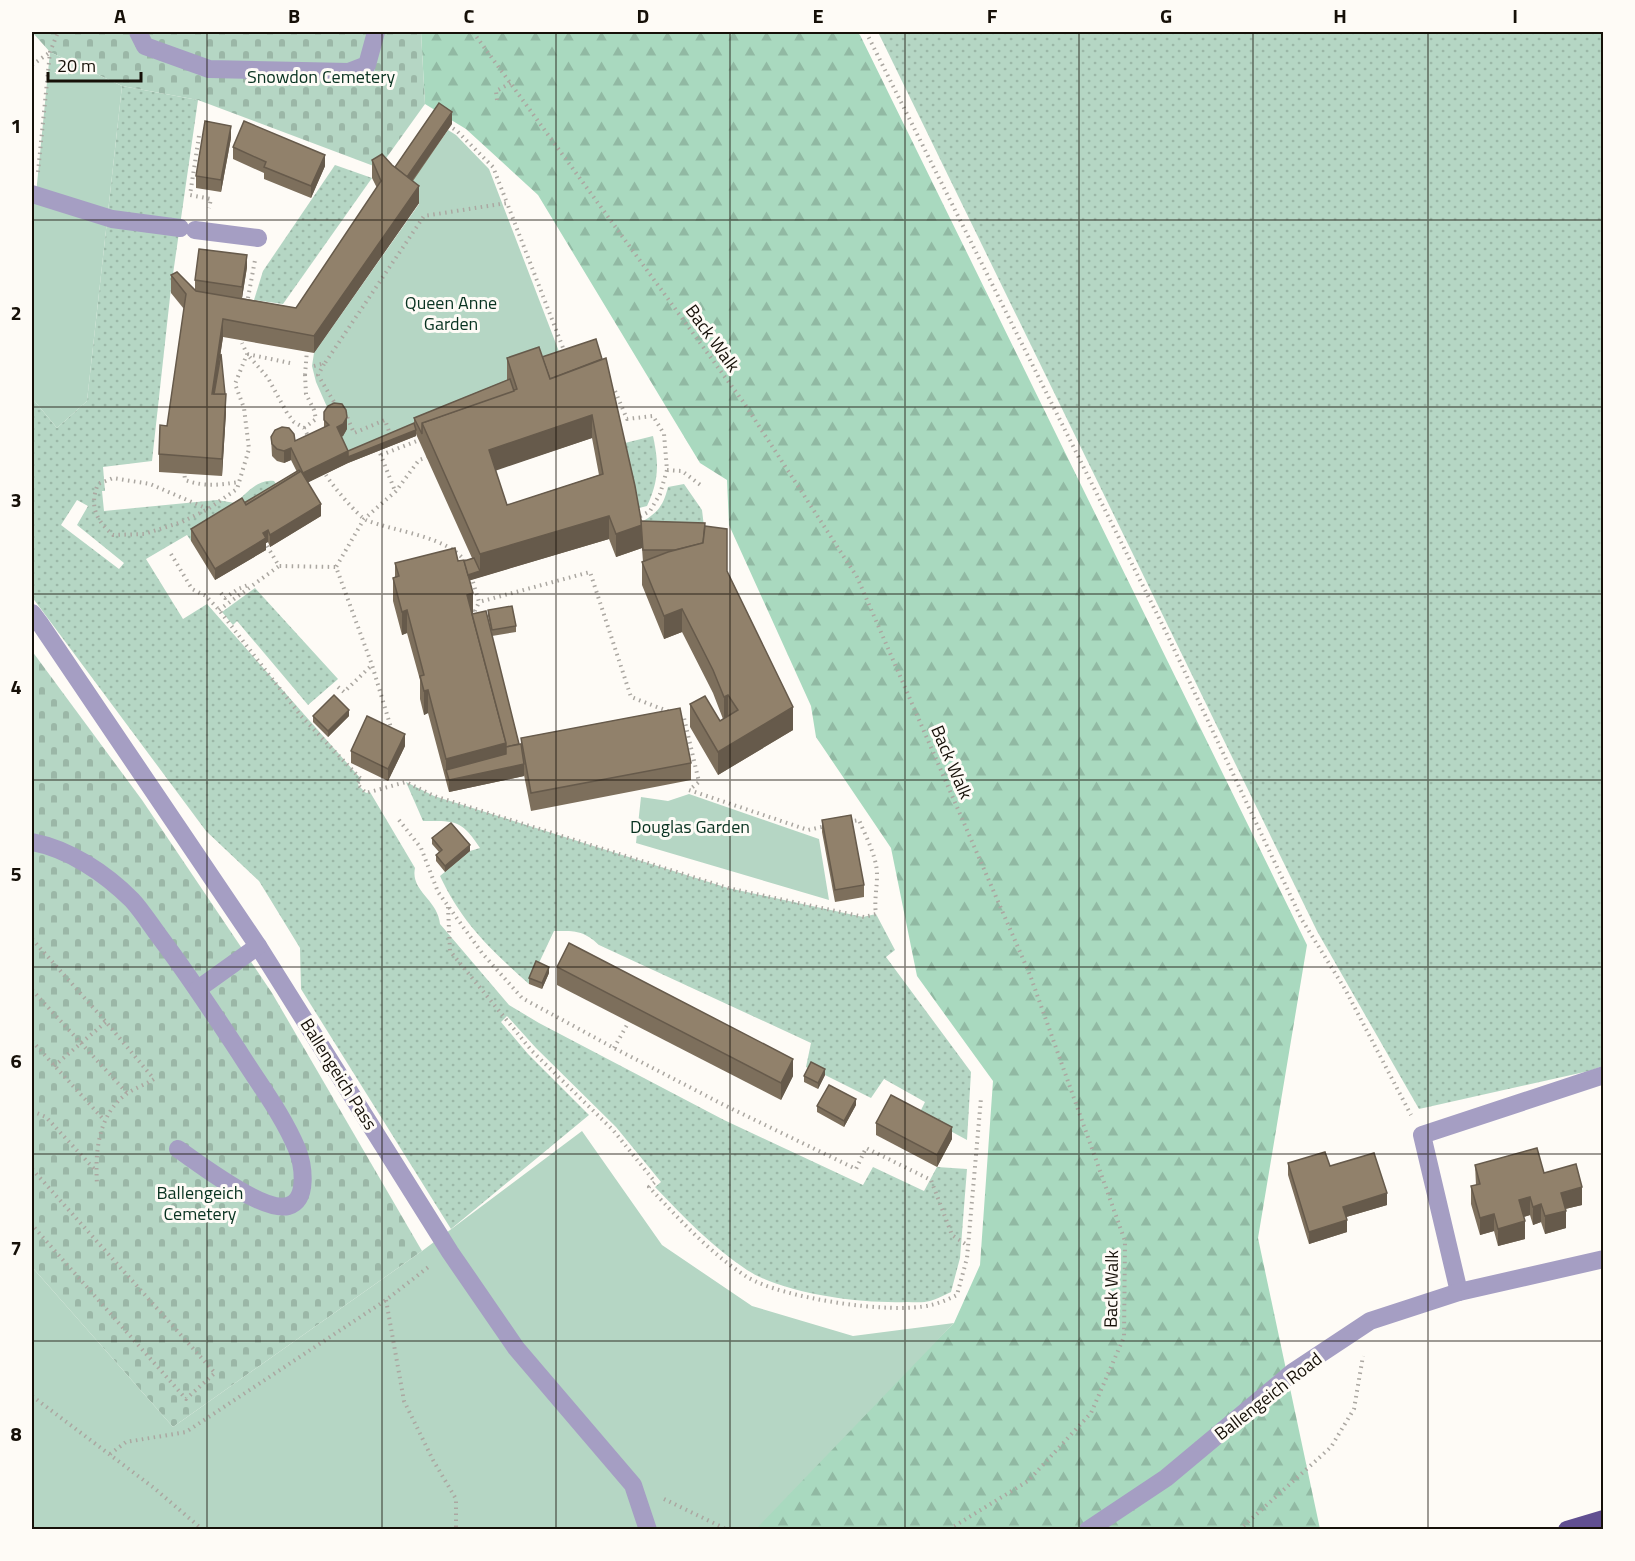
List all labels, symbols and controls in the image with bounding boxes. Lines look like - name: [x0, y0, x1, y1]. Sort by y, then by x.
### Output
- text: A: [114, 0, 126, 31]
- text: B: [288, 0, 300, 31]
- text: C: [464, 0, 475, 31]
- text: D: [637, 0, 649, 31]
- text: E: [812, 0, 824, 31]
- text: F: [987, 0, 998, 31]
- text: G: [1160, 0, 1172, 31]
- text: H: [1333, 0, 1347, 31]
- text: I: [1512, 0, 1518, 31]
- scale bar: [48, 45, 141, 83]
- text: 20 m: [57, 52, 96, 79]
- park label: Snowdon Cemetery: [247, 63, 395, 90]
- text: 1: [10, 110, 22, 141]
- park label: Queen Anne Garden: [405, 289, 497, 337]
- text: 2: [10, 297, 22, 328]
- street label: Back Walk: [679, 299, 747, 378]
- text: 3: [10, 484, 22, 515]
- text: 4: [10, 671, 22, 702]
- street label: Back Walk: [924, 721, 980, 804]
- park label: Douglas Garden: [630, 813, 750, 840]
- text: 5: [10, 858, 22, 889]
- street label: Ballengeich Pass: [294, 1013, 384, 1135]
- text: 6: [10, 1045, 22, 1076]
- park label: Ballengeich Cemetery: [157, 1179, 243, 1227]
- text: 7: [10, 1232, 22, 1263]
- street label: Back Walk: [1097, 1249, 1125, 1328]
- street label: Ballengeich Road: [1209, 1345, 1327, 1447]
- text: 8: [10, 1418, 22, 1449]

